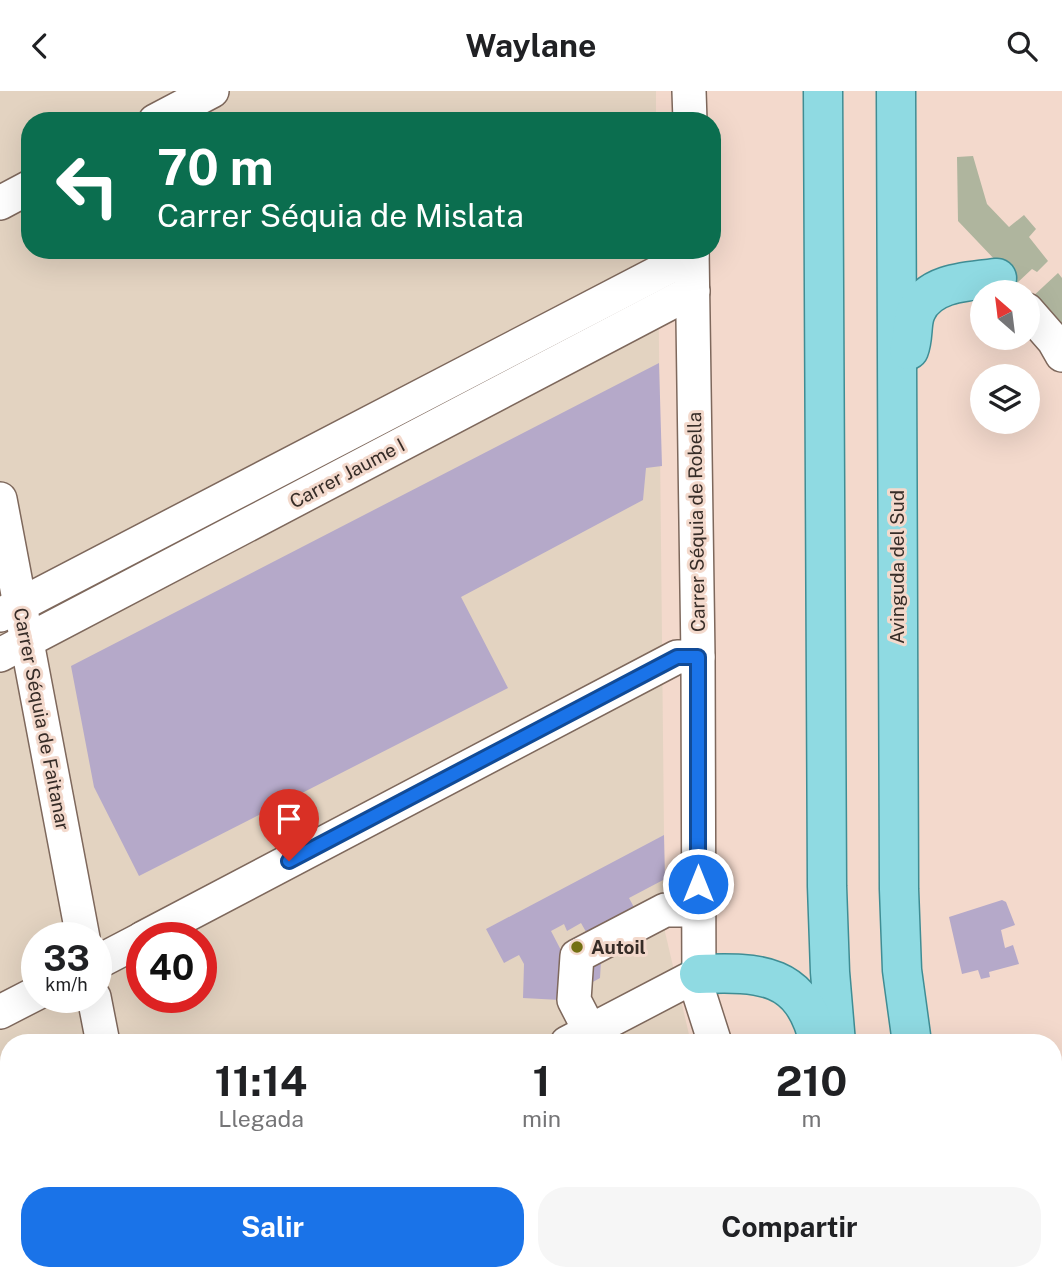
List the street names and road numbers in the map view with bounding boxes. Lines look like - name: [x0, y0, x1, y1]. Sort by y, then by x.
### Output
- street label: Carrer Séquia de Robella: [683, 412, 709, 632]
- street label: Carrer Jaume I: [286, 433, 408, 513]
- street label: Avinguda del Sud: [886, 490, 908, 644]
- street label: Carrer Séquia de Faitanar: [10, 606, 74, 832]

